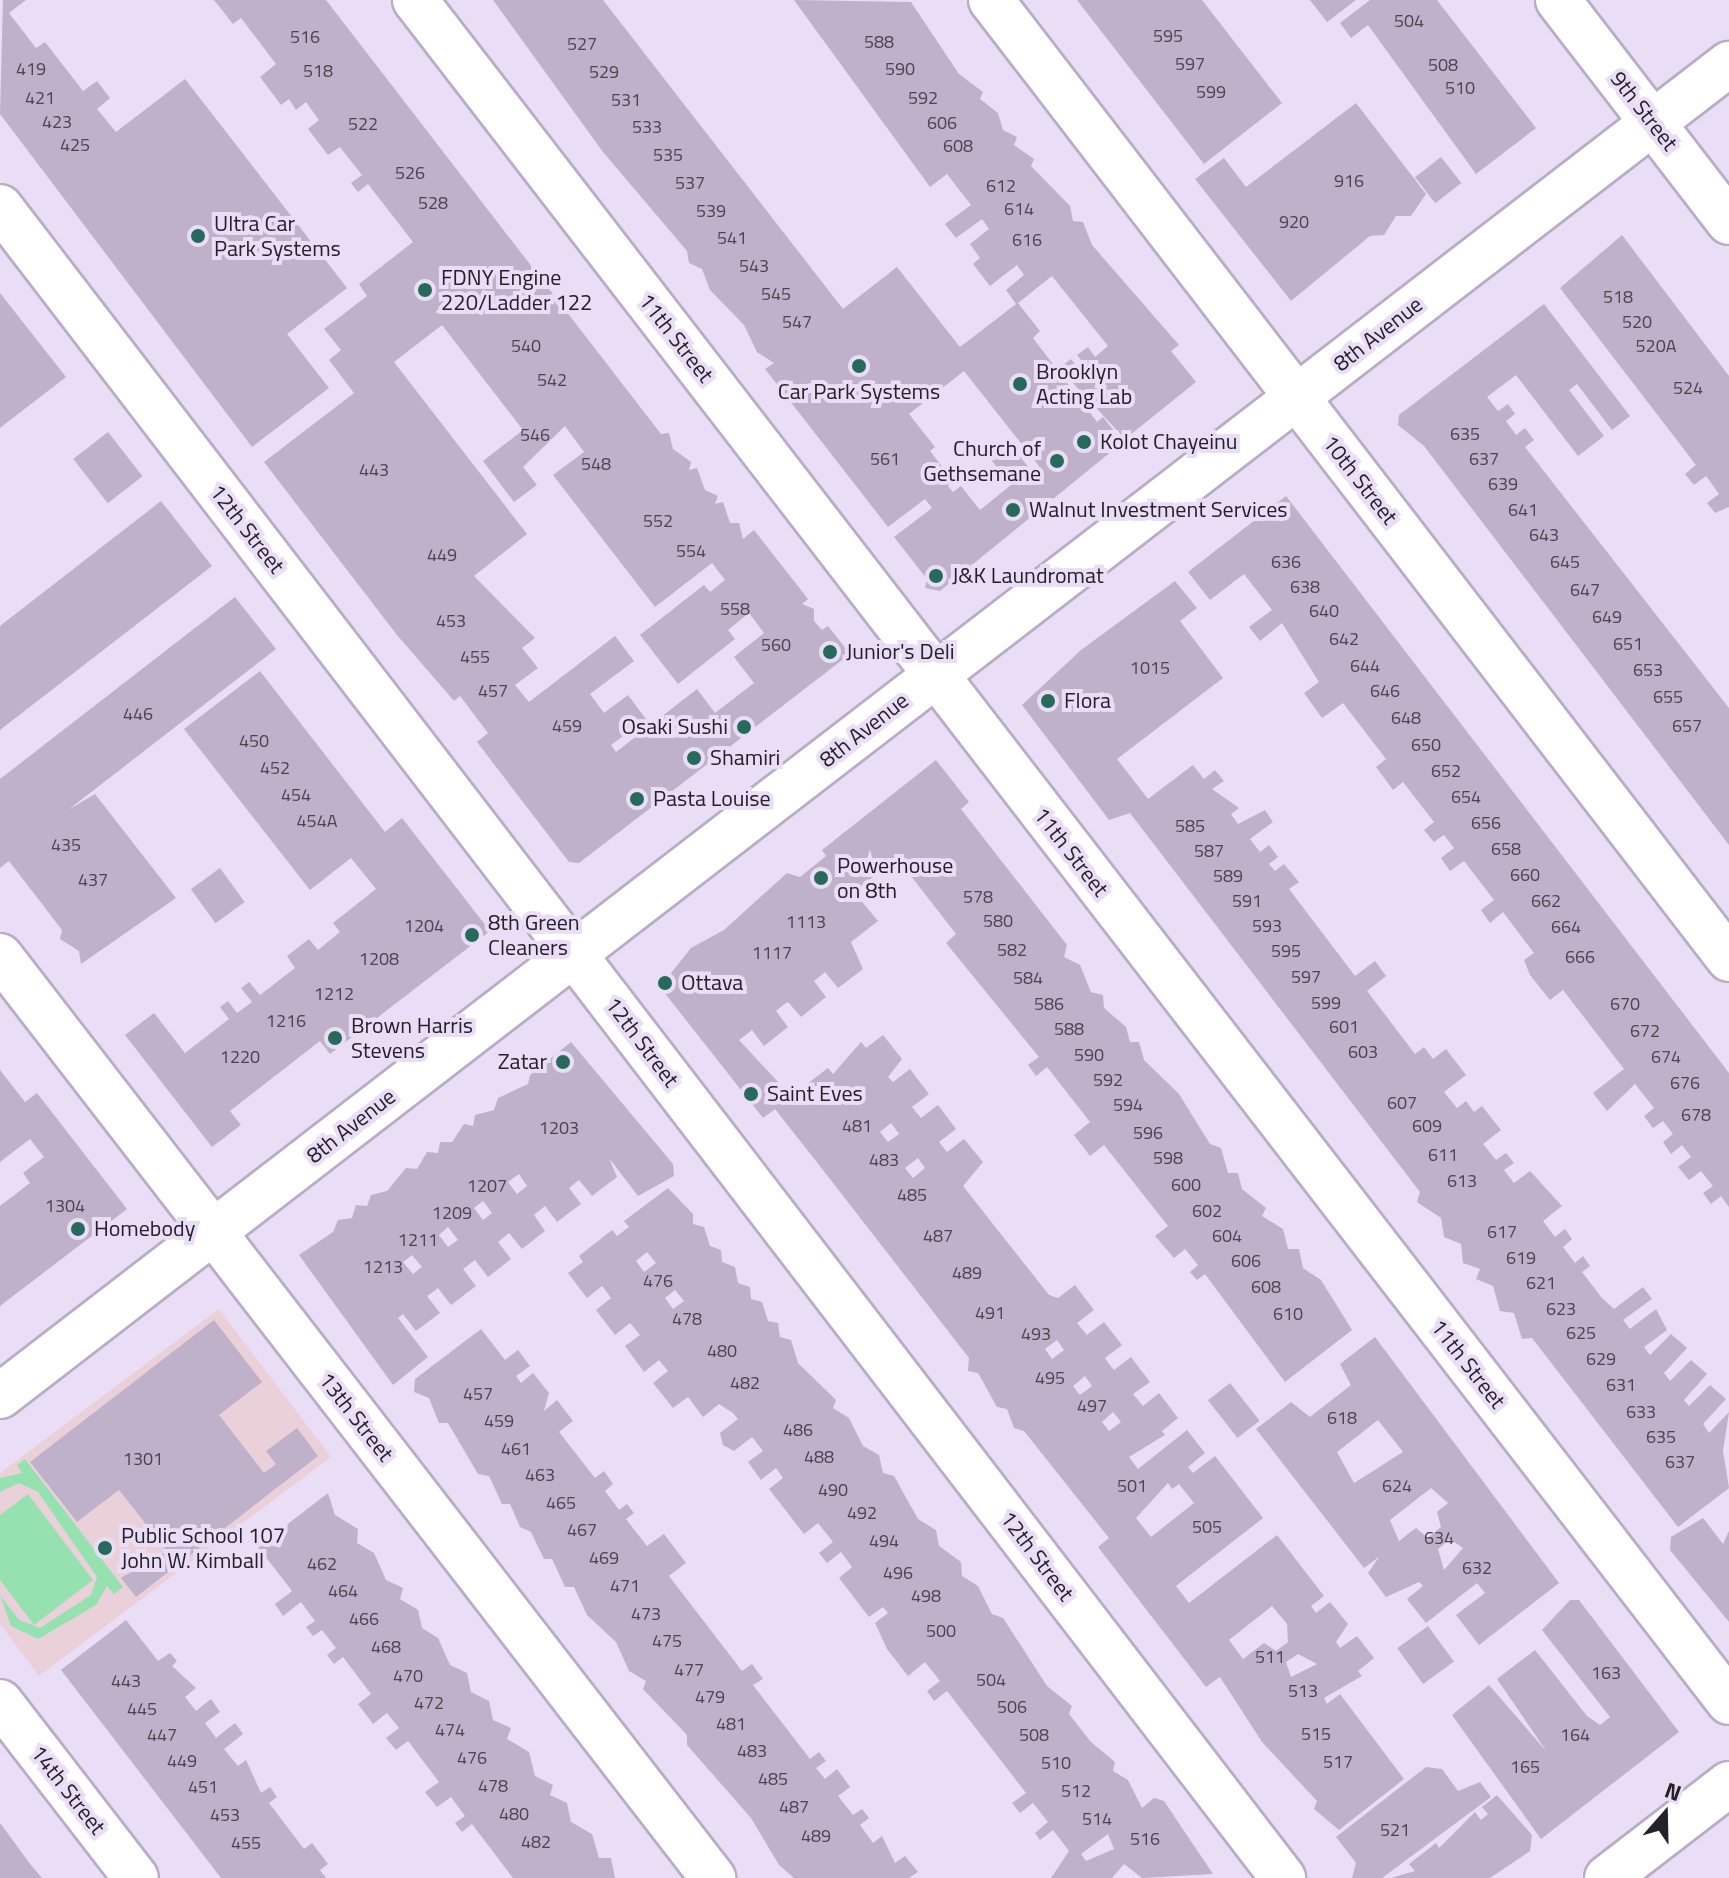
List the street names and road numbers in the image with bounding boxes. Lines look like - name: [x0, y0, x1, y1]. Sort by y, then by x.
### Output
- street label: 9th Street: [1605, 66, 1683, 156]
- street label: 11th Street: [633, 288, 719, 388]
- street label: 8th Avenue: [1328, 291, 1428, 377]
- street label: 10th Street: [1317, 430, 1403, 530]
- street label: 12th Street: [204, 479, 290, 579]
- street label: 8th Avenue: [814, 687, 914, 773]
- street label: 11th Street: [1028, 802, 1114, 902]
- street label: 12th Street: [600, 992, 684, 1092]
- street label: 8th Avenue: [301, 1083, 401, 1169]
- street label: 11th Street: [1425, 1314, 1511, 1414]
- street label: 13th Street: [313, 1367, 399, 1467]
- street label: 12th Street: [995, 1506, 1079, 1606]
- street label: 14th Street: [25, 1740, 111, 1840]

